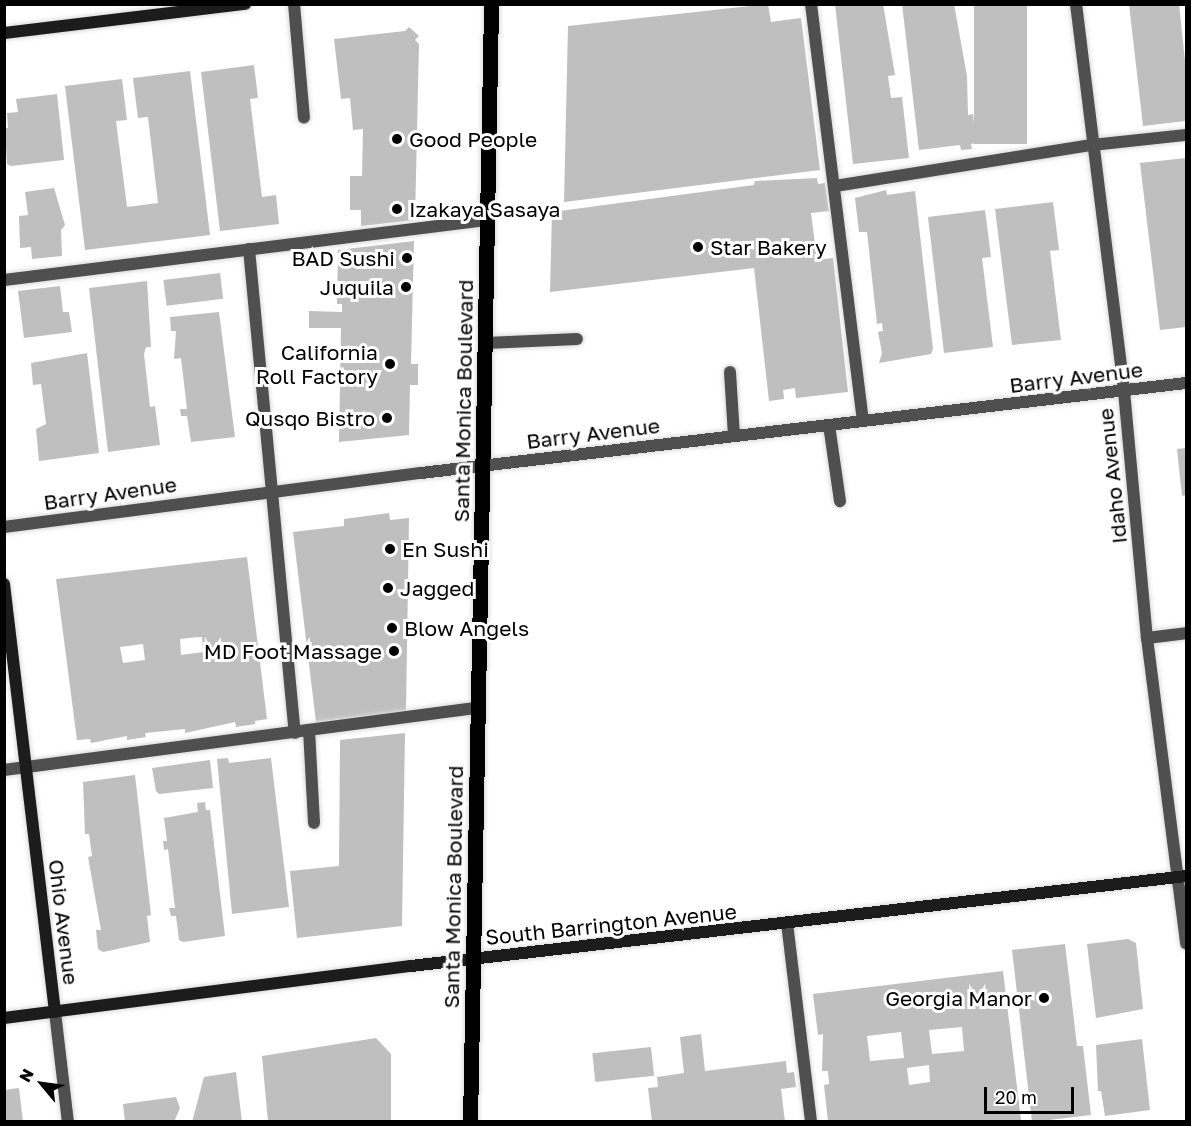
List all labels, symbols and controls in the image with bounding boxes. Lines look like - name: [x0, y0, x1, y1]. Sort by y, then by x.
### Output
- place label: Good People: [409, 126, 537, 152]
- marker: Good People: [390, 132, 404, 146]
- place label: Izakaya Sasaya: [409, 196, 560, 222]
- marker: Izakaya Sasaya: [390, 202, 404, 216]
- place label: Star Bakery: [710, 234, 827, 260]
- marker: Star Bakery: [691, 240, 705, 254]
- place label: BAD Sushi: [292, 245, 395, 271]
- marker: BAD Sushi: [400, 251, 414, 265]
- place label: Juquila: [320, 274, 394, 300]
- street label: Santa Monica Boulevard: [448, 279, 478, 523]
- marker: Juquila: [399, 280, 413, 294]
- place label: California Roll Factory: [256, 339, 378, 389]
- street label: Barry Avenue: [1008, 356, 1144, 398]
- marker: California Roll Factory: [383, 357, 397, 371]
- place label: Qusqo Bistro: [245, 405, 375, 431]
- street label: Idaho Avenue: [1092, 407, 1132, 545]
- marker: Qusqo Bistro: [380, 411, 394, 425]
- street label: Barry Avenue: [525, 412, 661, 454]
- street label: Barry Avenue: [42, 471, 178, 515]
- place label: En Sushi: [402, 536, 489, 562]
- marker: En Sushi: [383, 542, 397, 556]
- place label: Jagged: [400, 575, 474, 601]
- marker: Jagged: [381, 581, 395, 595]
- place label: Blow Angels: [404, 615, 529, 641]
- marker: Blow Angels: [385, 621, 399, 635]
- place label: MD Foot Massage: [204, 638, 382, 664]
- marker: MD Foot Massage: [387, 644, 401, 658]
- street label: Santa Monica Boulevard: [438, 765, 468, 1009]
- street label: Ohio Avenue: [44, 858, 84, 986]
- street label: South Barrington Avenue: [484, 898, 738, 950]
- place label: Georgia Manor: [885, 985, 1032, 1011]
- marker: Georgia Manor: [1037, 991, 1051, 1005]
- north arrow: [12, 1054, 72, 1114]
- text: N: [15, 1065, 38, 1085]
- scale bar: [987, 1075, 1077, 1113]
- text: 20 m: [995, 1086, 1037, 1108]

